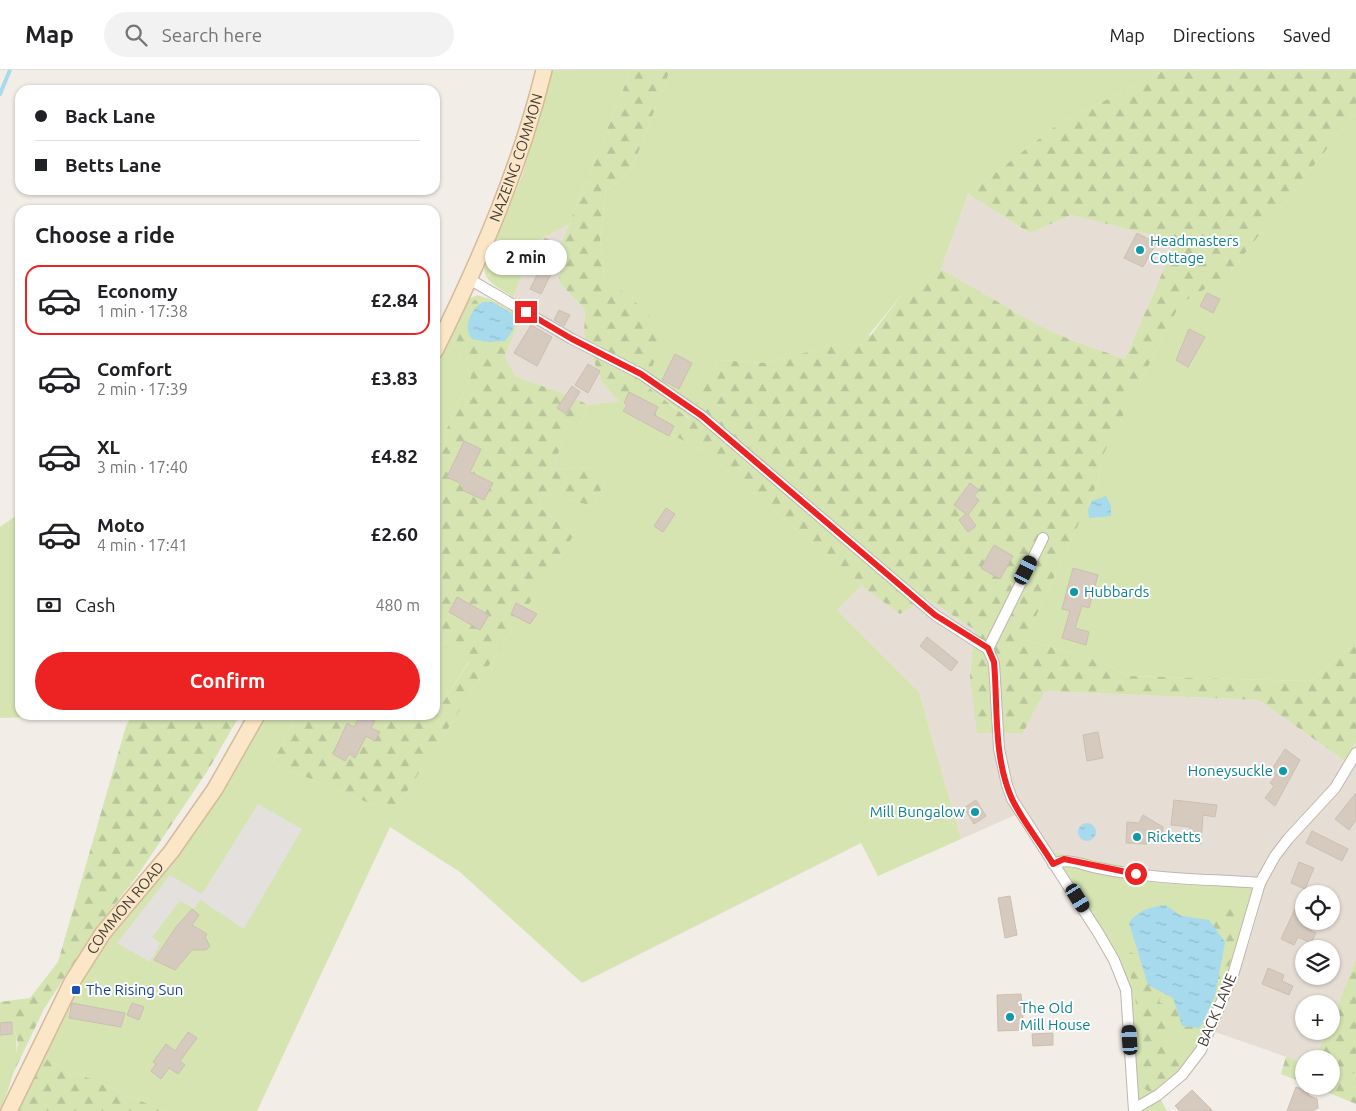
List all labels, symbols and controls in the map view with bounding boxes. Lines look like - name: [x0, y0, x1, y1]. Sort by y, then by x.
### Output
- search box: [104, 12, 454, 57]
- text: Map: [25, 21, 74, 48]
- icon: search: [122, 21, 150, 49]
- text: Search here: [162, 24, 262, 46]
- text: Map: [1109, 25, 1145, 45]
- text: Directions: [1173, 25, 1255, 45]
- text: Saved: [1283, 25, 1331, 45]
- street label: NAZEING COMMON: [486, 91, 546, 224]
- text: Back Lane: [65, 105, 155, 127]
- text: Betts Lane: [65, 154, 161, 176]
- text: Choose a ride: [35, 222, 175, 247]
- place label: Headmasters Cottage: [1150, 232, 1239, 266]
- callout: 2 min: [485, 240, 567, 274]
- marker: Headmasters Cottage: [1134, 244, 1146, 256]
- text: 2 min: [506, 248, 546, 266]
- icon: car: [37, 278, 82, 323]
- text: Economy: [97, 280, 178, 302]
- text: £2.84: [370, 289, 418, 311]
- route end: [515, 301, 537, 323]
- text: 1 min · 17:38: [97, 302, 188, 320]
- icon: car: [37, 356, 82, 401]
- text: Comfort: [97, 358, 172, 380]
- text: £3.83: [370, 367, 418, 389]
- text: 2 min · 17:39: [97, 380, 188, 398]
- icon: car: [37, 434, 82, 479]
- text: XL: [97, 436, 120, 458]
- text: £4.82: [370, 445, 418, 467]
- text: 3 min · 17:40: [97, 458, 188, 476]
- icon: car: [37, 512, 82, 557]
- text: Moto: [97, 514, 145, 536]
- text: £2.60: [370, 523, 418, 545]
- text: 4 min · 17:41: [97, 536, 188, 554]
- car: [1012, 553, 1039, 587]
- place label: Hubbards: [1084, 583, 1149, 600]
- marker: Hubbards: [1068, 586, 1080, 598]
- icon: cash: [35, 591, 63, 619]
- text: Cash: [75, 594, 116, 616]
- text: 480 m: [375, 596, 420, 614]
- button: Confirm: [35, 652, 420, 710]
- place label: Honeysuckle: [1188, 762, 1273, 779]
- marker: Honeysuckle: [1277, 765, 1289, 777]
- place label: Mill Bungalow: [870, 803, 965, 820]
- marker: Mill Bungalow: [969, 806, 981, 818]
- place label: Ricketts: [1147, 828, 1201, 845]
- marker: Ricketts: [1131, 831, 1143, 843]
- street label: COMMON ROAD: [83, 858, 167, 957]
- route start: [1125, 863, 1147, 885]
- car: [1063, 881, 1092, 915]
- map controls: [1295, 885, 1340, 1095]
- button: locate: [1295, 885, 1340, 930]
- button: layers: [1295, 940, 1340, 985]
- street label: BACK LANE: [1194, 971, 1240, 1049]
- place label: The Rising Sun: [86, 981, 183, 998]
- marker: The Rising Sun: [70, 984, 82, 996]
- button: +: [1295, 995, 1340, 1040]
- place label: The Old Mill House: [1020, 999, 1091, 1033]
- marker: The Old Mill House: [1004, 1011, 1016, 1023]
- car: [1121, 1025, 1138, 1055]
- button: −: [1295, 1050, 1340, 1095]

